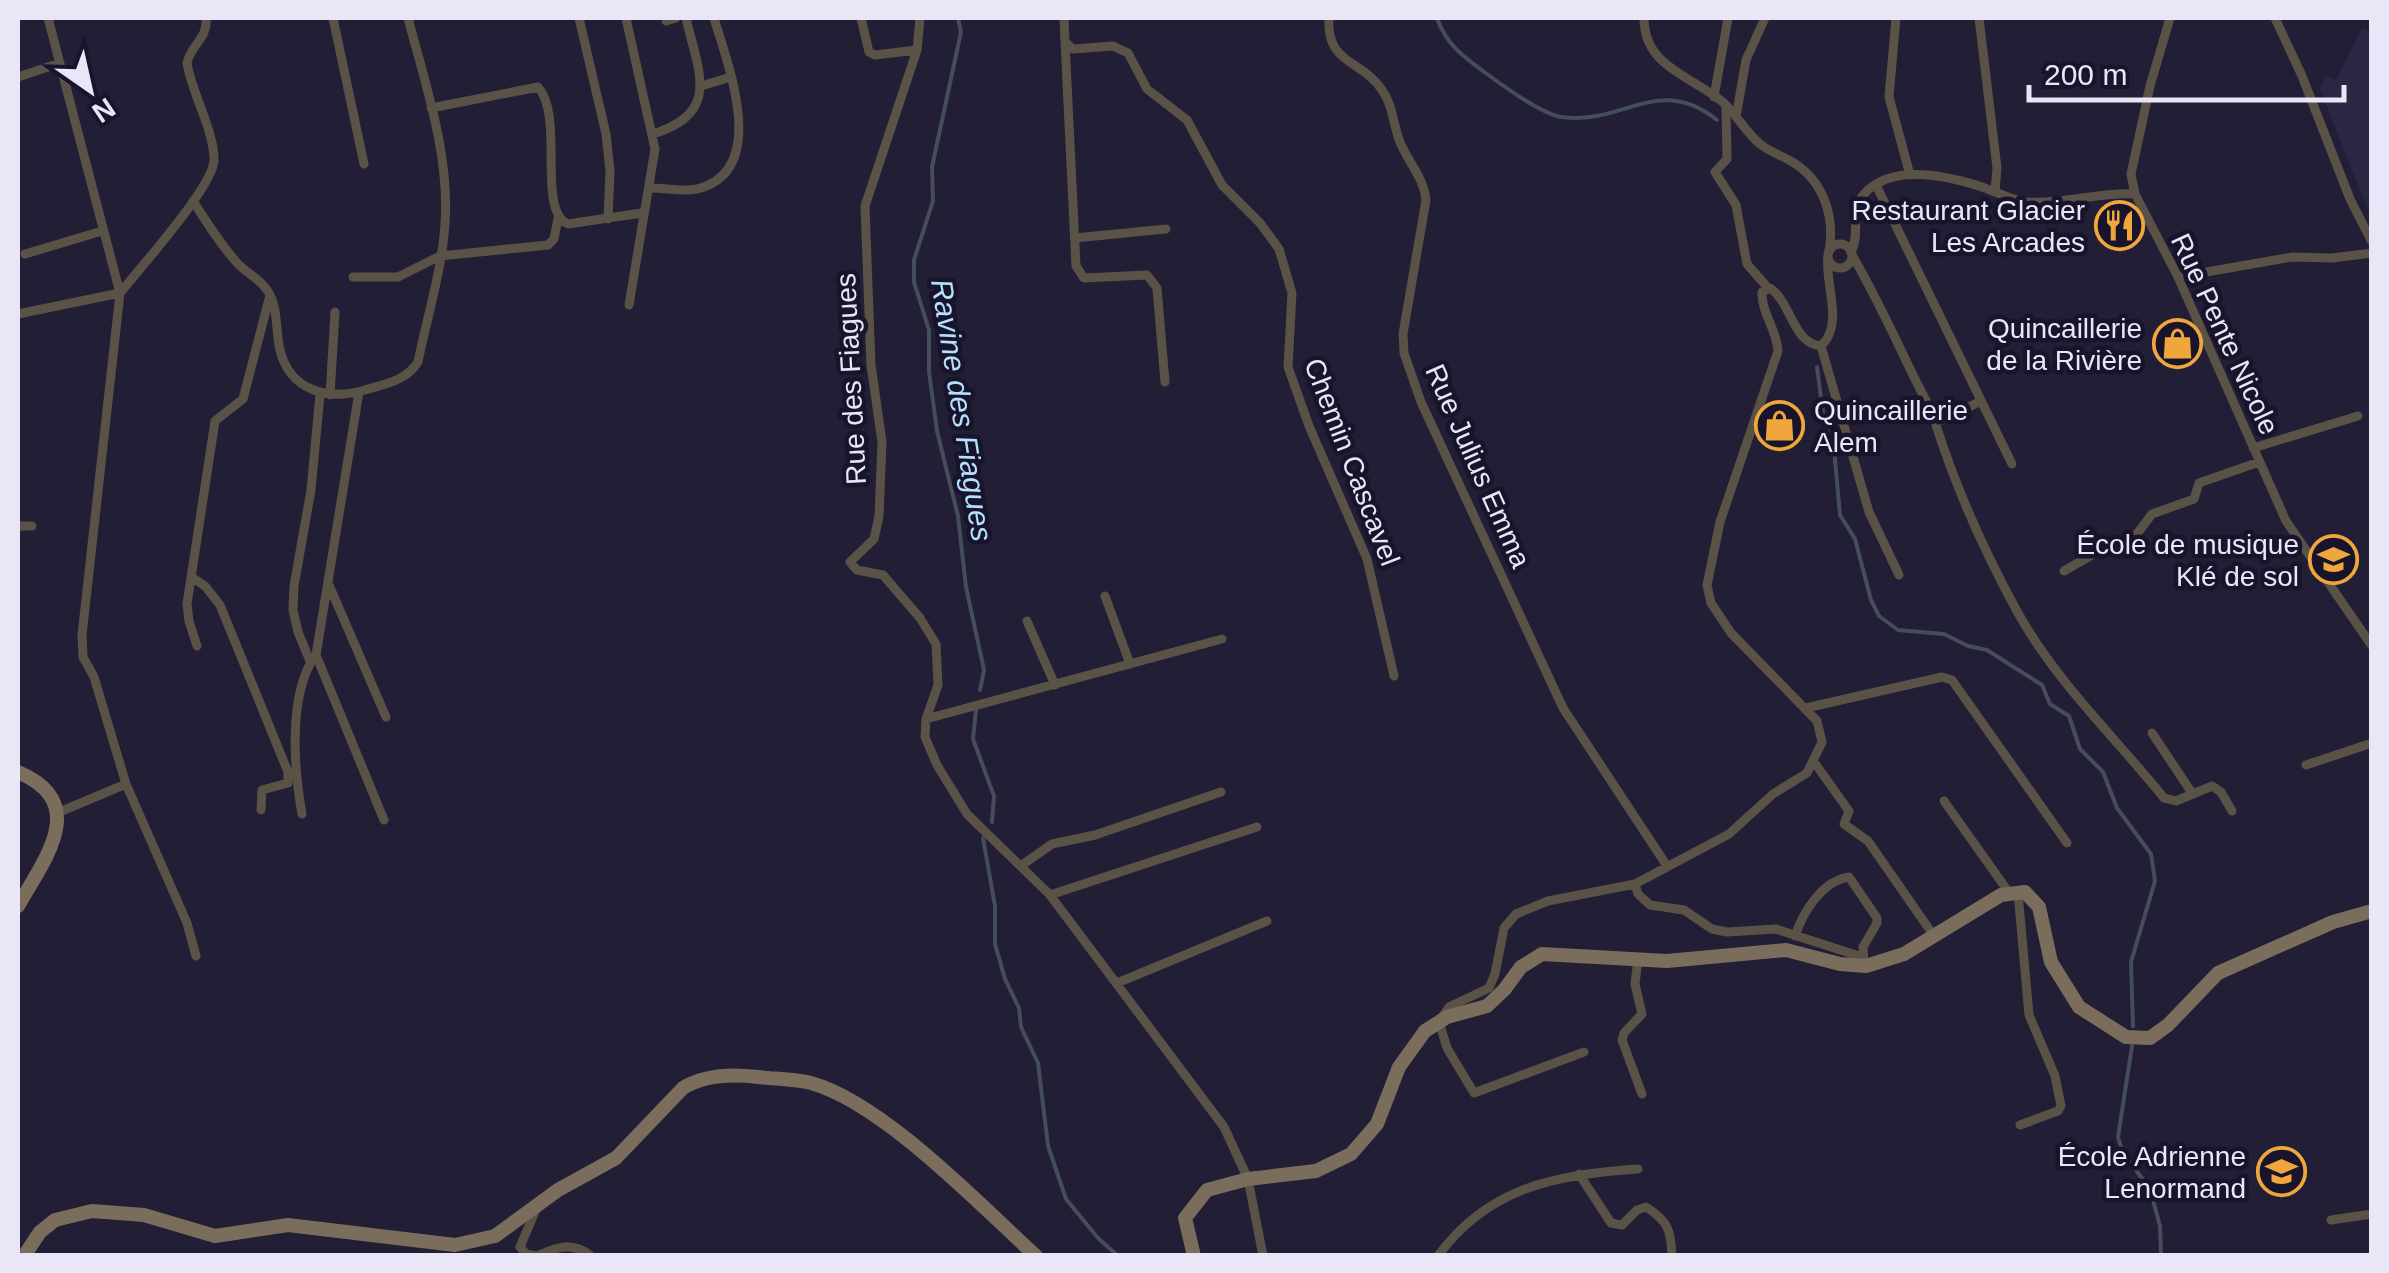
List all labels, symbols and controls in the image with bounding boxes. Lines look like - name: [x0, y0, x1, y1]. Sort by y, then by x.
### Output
- north arrow: [40, 40, 140, 140]
- scale bar: [2029, 40, 2344, 102]
- text: 200 m: [2044, 58, 2127, 91]
- text: N: [87, 92, 121, 129]
- place label: Restaurant Glacier Les Arcades: [1852, 195, 2085, 258]
- restaurant icon: Restaurant Glacier Les Arcades: [2094, 200, 2146, 252]
- street label: Rue Pente Nicole: [2165, 229, 2285, 439]
- street label: Rue des Fiagues: [830, 272, 872, 486]
- water label: Ravine des Fiagues: [925, 276, 999, 544]
- place label: Quincaillerie de la Rivière: [1986, 313, 2142, 376]
- shop icon: Quincaillerie de la Rivière: [2151, 318, 2203, 370]
- street label: Chemin Cascavel: [1298, 354, 1406, 570]
- street label: Rue Julius Emma: [1419, 359, 1537, 573]
- place label: Quincaillerie Alem: [1814, 395, 1968, 458]
- shop icon: Quincaillerie Alem: [1753, 400, 1805, 452]
- place label: École de musique Klé de sol: [2076, 529, 2299, 592]
- school or university icon: École de musique Klé de sol: [2308, 534, 2360, 586]
- place label: École Adrienne Lenormand: [2058, 1141, 2246, 1204]
- school or university icon: École Adrienne Lenormand: [2255, 1146, 2307, 1198]

